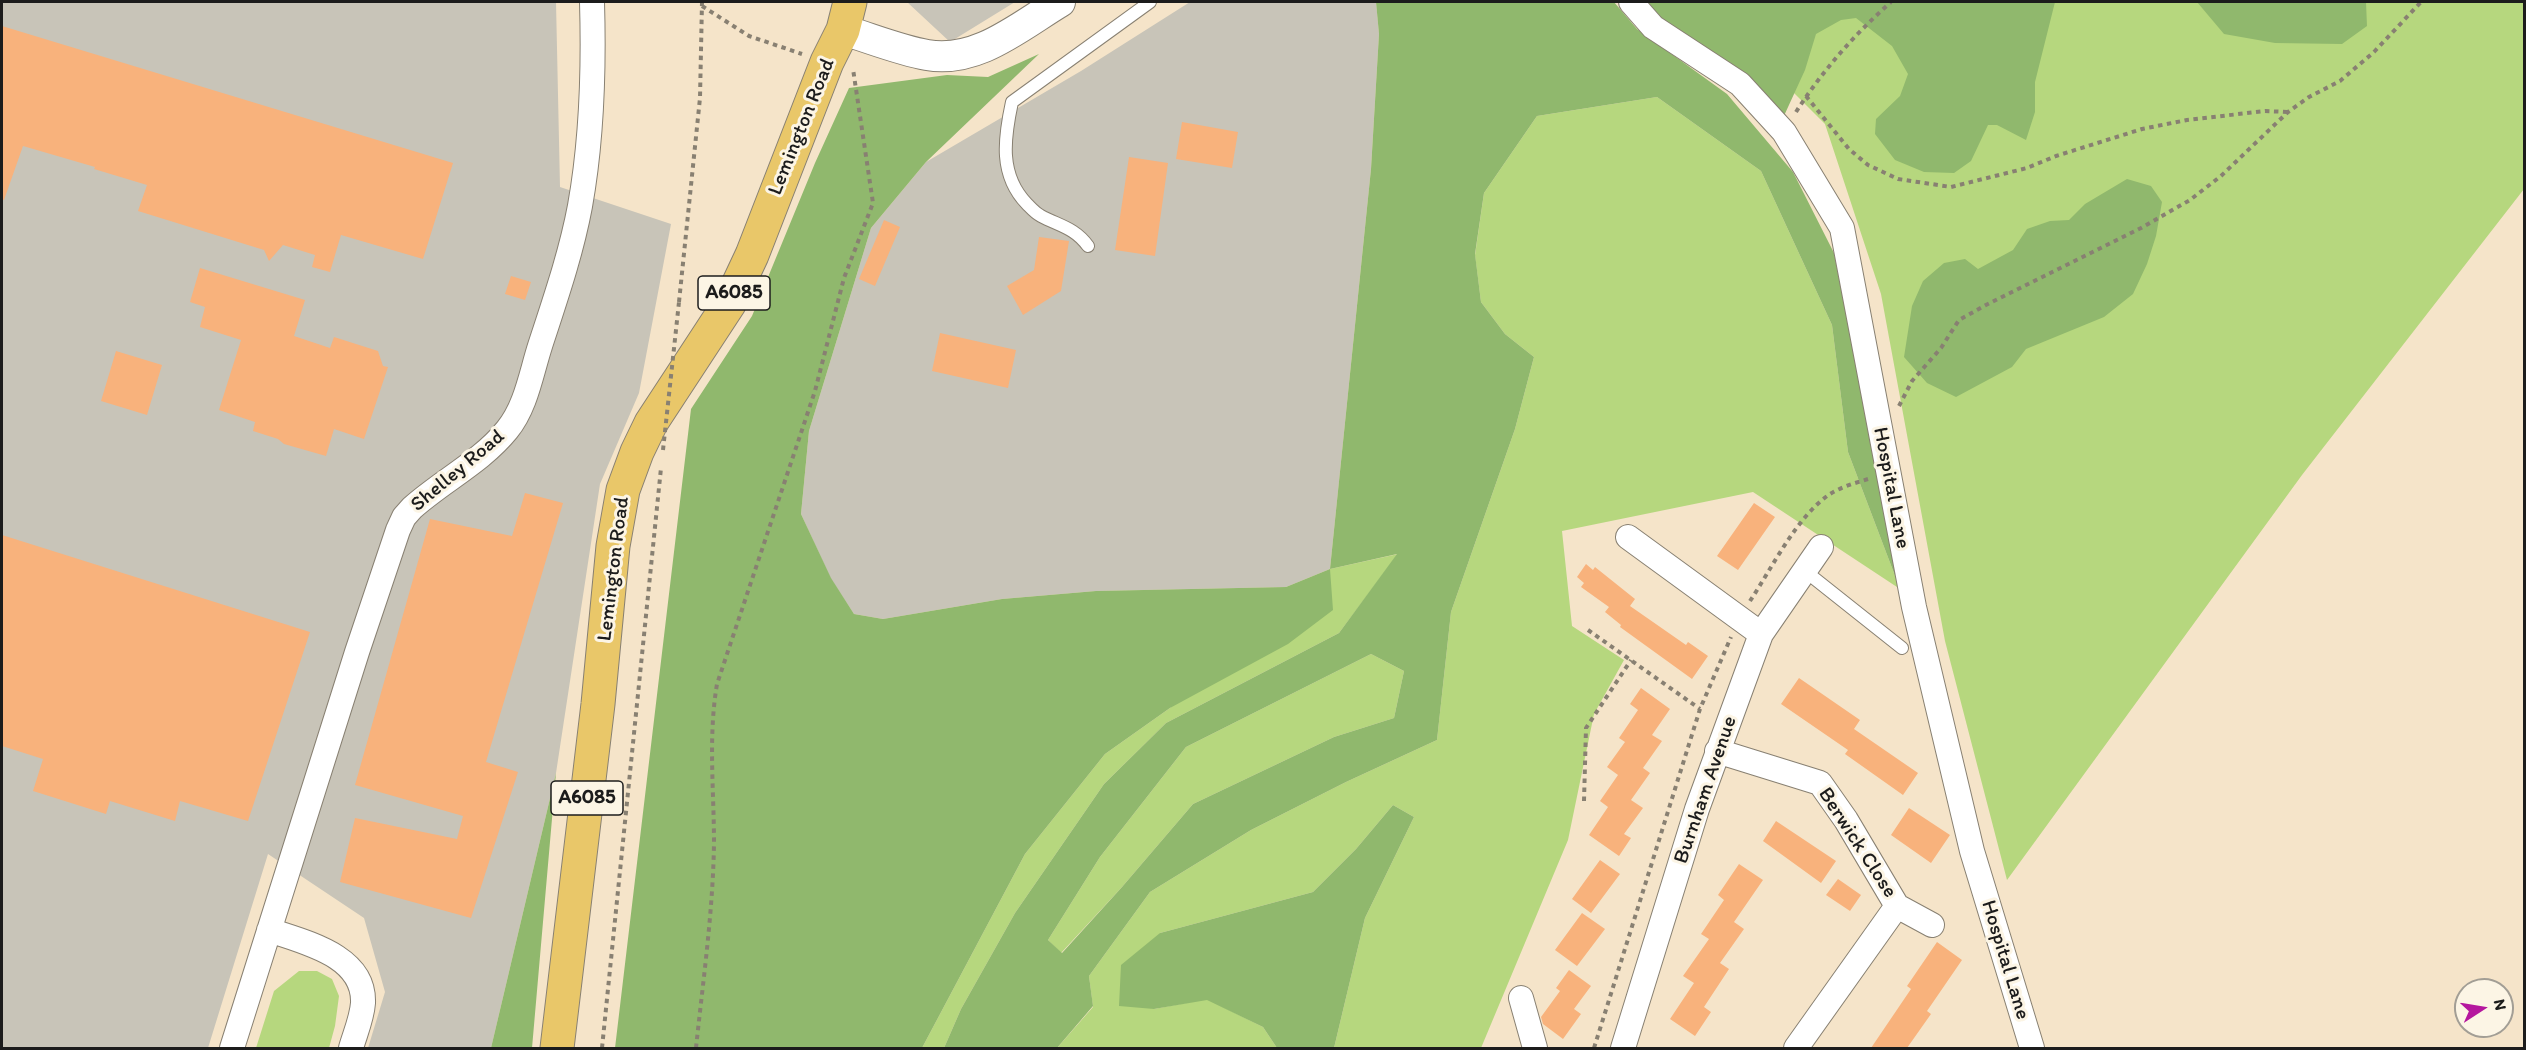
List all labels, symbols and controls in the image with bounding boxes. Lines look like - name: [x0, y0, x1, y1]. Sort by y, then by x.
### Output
- street label: Lemington Road: [763, 55, 841, 199]
- road number: A6085: [698, 276, 770, 310]
- street label: Shelley Road: [406, 424, 510, 518]
- street label: Hospital Lane: [1867, 425, 1915, 551]
- street label: Lemington Road: [593, 495, 635, 643]
- street label: Burnham Avenue: [1669, 713, 1743, 867]
- road number: A6085: [551, 781, 623, 815]
- street label: Berwick Close: [1812, 783, 1902, 903]
- street label: Hospital Lane: [1975, 897, 2035, 1023]
- north arrow: [2454, 978, 2514, 1038]
- text: N: [2490, 997, 2511, 1012]

